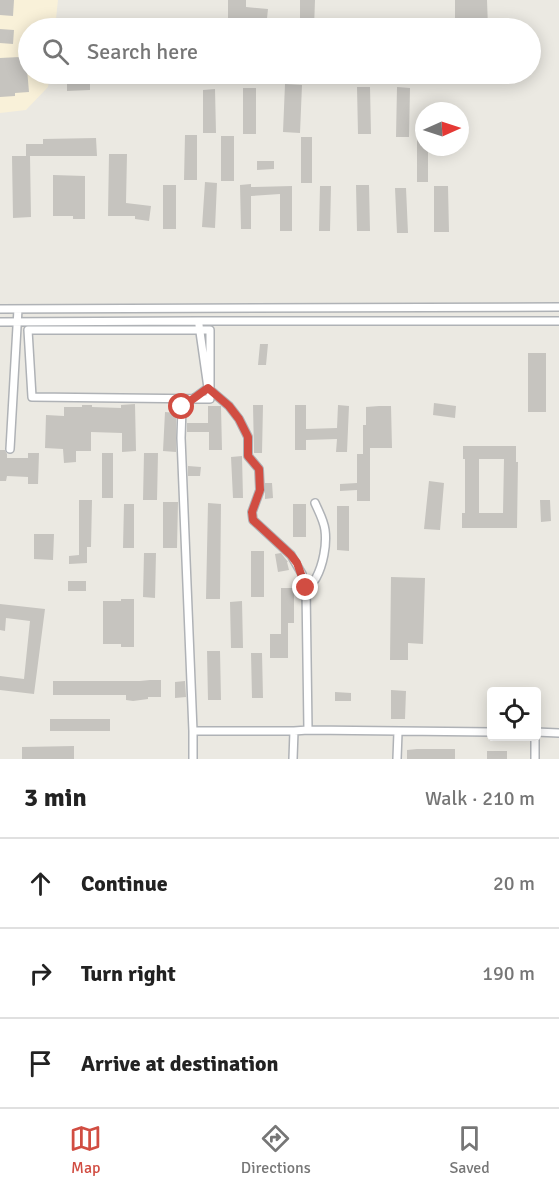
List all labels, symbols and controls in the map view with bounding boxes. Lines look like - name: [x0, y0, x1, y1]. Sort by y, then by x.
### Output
- search box: [18, 18, 541, 84]
- icon: search: [39, 35, 72, 68]
- text: Search here: [87, 38, 198, 65]
- north arrow: [415, 102, 469, 156]
- route start: [168, 393, 194, 419]
- route end: [292, 574, 318, 600]
- map controls: [487, 687, 541, 741]
- button: locate: [487, 687, 541, 741]
- text: 3 min: [24, 782, 87, 814]
- text: Walk · 210 m: [425, 786, 535, 811]
- icon: ahead: [24, 867, 57, 900]
- text: Continue: [81, 870, 168, 897]
- text: 20 m: [493, 871, 535, 896]
- icon: right: [24, 957, 57, 990]
- text: Turn right: [81, 960, 176, 987]
- text: 190 m: [482, 961, 535, 986]
- icon: arrive: [24, 1047, 57, 1080]
- text: Arrive at destination: [81, 1050, 278, 1077]
- tab: Map: [69, 1122, 102, 1178]
- tab: Directions: [241, 1122, 311, 1178]
- tab: Saved: [449, 1122, 490, 1178]

